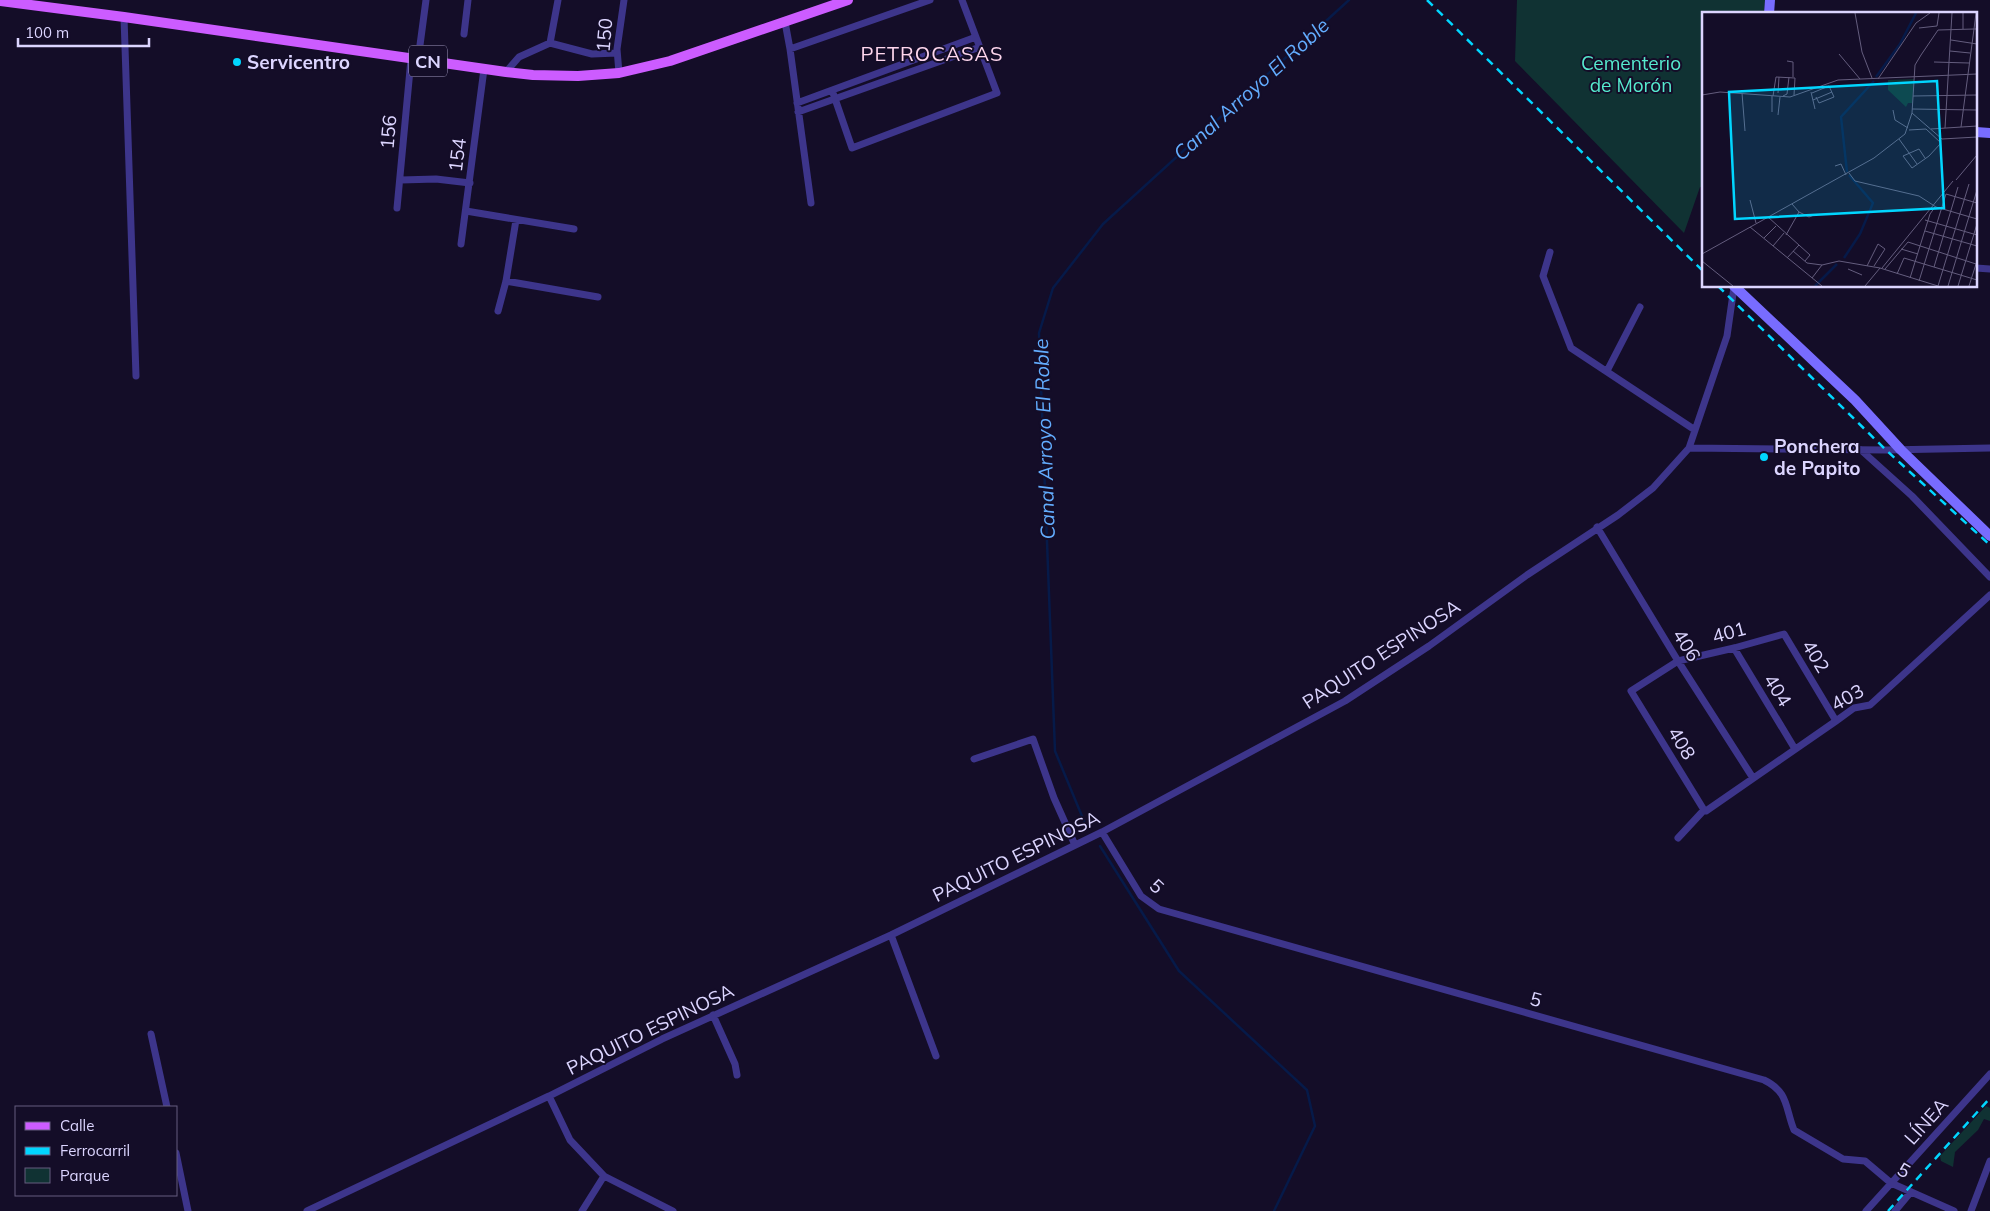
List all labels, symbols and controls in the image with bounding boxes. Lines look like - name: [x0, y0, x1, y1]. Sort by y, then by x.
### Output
- water label: Canal Arroyo El Roble: [1168, 12, 1334, 166]
- inset map: [1702, 12, 1978, 288]
- scale bar: [18, 15, 149, 47]
- street label: 150: [591, 17, 617, 53]
- text: 100 m: [25, 23, 69, 42]
- district label: PETROCASAS: [860, 41, 1004, 66]
- road number: CN: [409, 46, 447, 76]
- place label: Servicentro: [247, 50, 350, 74]
- park label: Cementerio de Morón: [1581, 51, 1681, 97]
- marker: Servicentro: [231, 56, 243, 68]
- street label: 156: [375, 114, 401, 150]
- street label: 154: [443, 137, 471, 173]
- water label: Canal Arroyo El Roble: [1028, 338, 1060, 540]
- place label: Ponchera de Papito: [1774, 434, 1861, 480]
- marker: Ponchera de Papito: [1758, 451, 1770, 463]
- street label: PAQUITO ESPINOSA: [1298, 594, 1464, 714]
- street label: 401: [1709, 616, 1749, 648]
- street label: 406: [1668, 624, 1706, 666]
- street label: 402: [1797, 635, 1835, 677]
- street label: 404: [1759, 669, 1797, 711]
- street label: 403: [1826, 678, 1868, 716]
- street label: 408: [1663, 722, 1701, 764]
- street label: PAQUITO ESPINOSA: [928, 805, 1104, 907]
- street label: 5: [1145, 873, 1169, 899]
- street label: PAQUITO ESPINOSA: [562, 978, 738, 1080]
- street label: 5: [1527, 986, 1545, 1012]
- street label: LÍNEA: [1899, 1093, 1953, 1149]
- legend: [15, 1106, 178, 1196]
- text: Calle: [60, 1116, 94, 1135]
- text: Ferrocarril: [60, 1141, 130, 1160]
- street label: 5: [1893, 1157, 1915, 1183]
- text: Parque: [60, 1166, 110, 1185]

